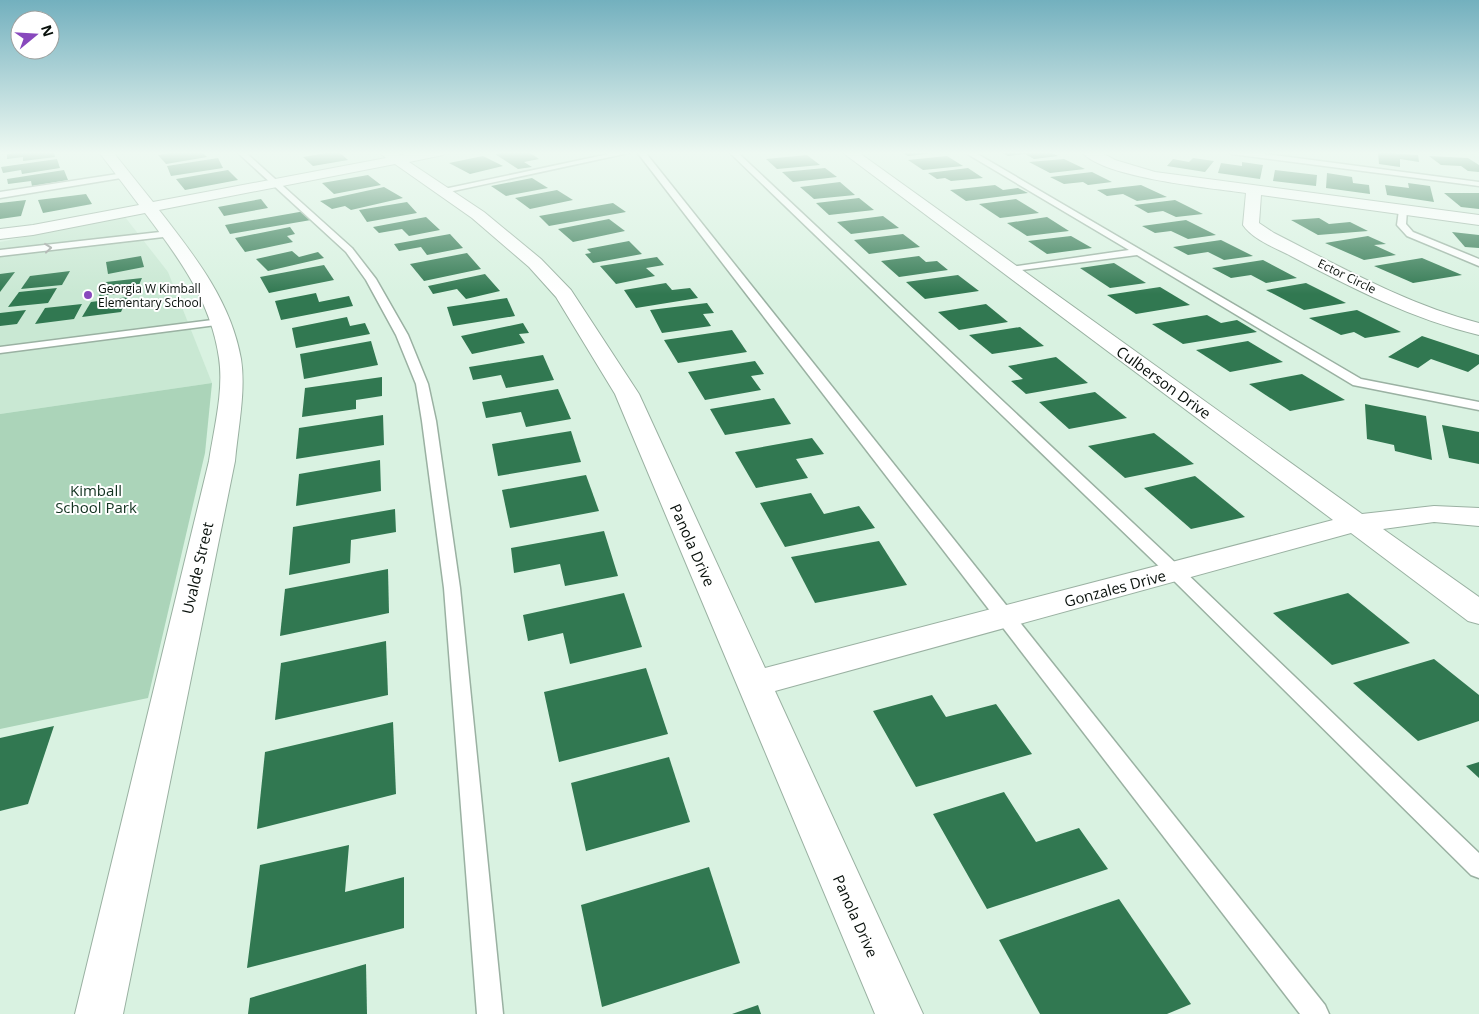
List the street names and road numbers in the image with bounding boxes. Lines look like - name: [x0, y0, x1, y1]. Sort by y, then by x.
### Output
- street label: Ector Circle: [1315, 255, 1379, 298]
- street label: Culberson Drive: [1113, 341, 1215, 423]
- street label: Panola Drive: [666, 501, 720, 589]
- street label: Uvalde Street: [177, 520, 217, 616]
- street label: Gonzales Drive: [1062, 565, 1168, 611]
- street label: Panola Drive: [829, 872, 883, 960]

